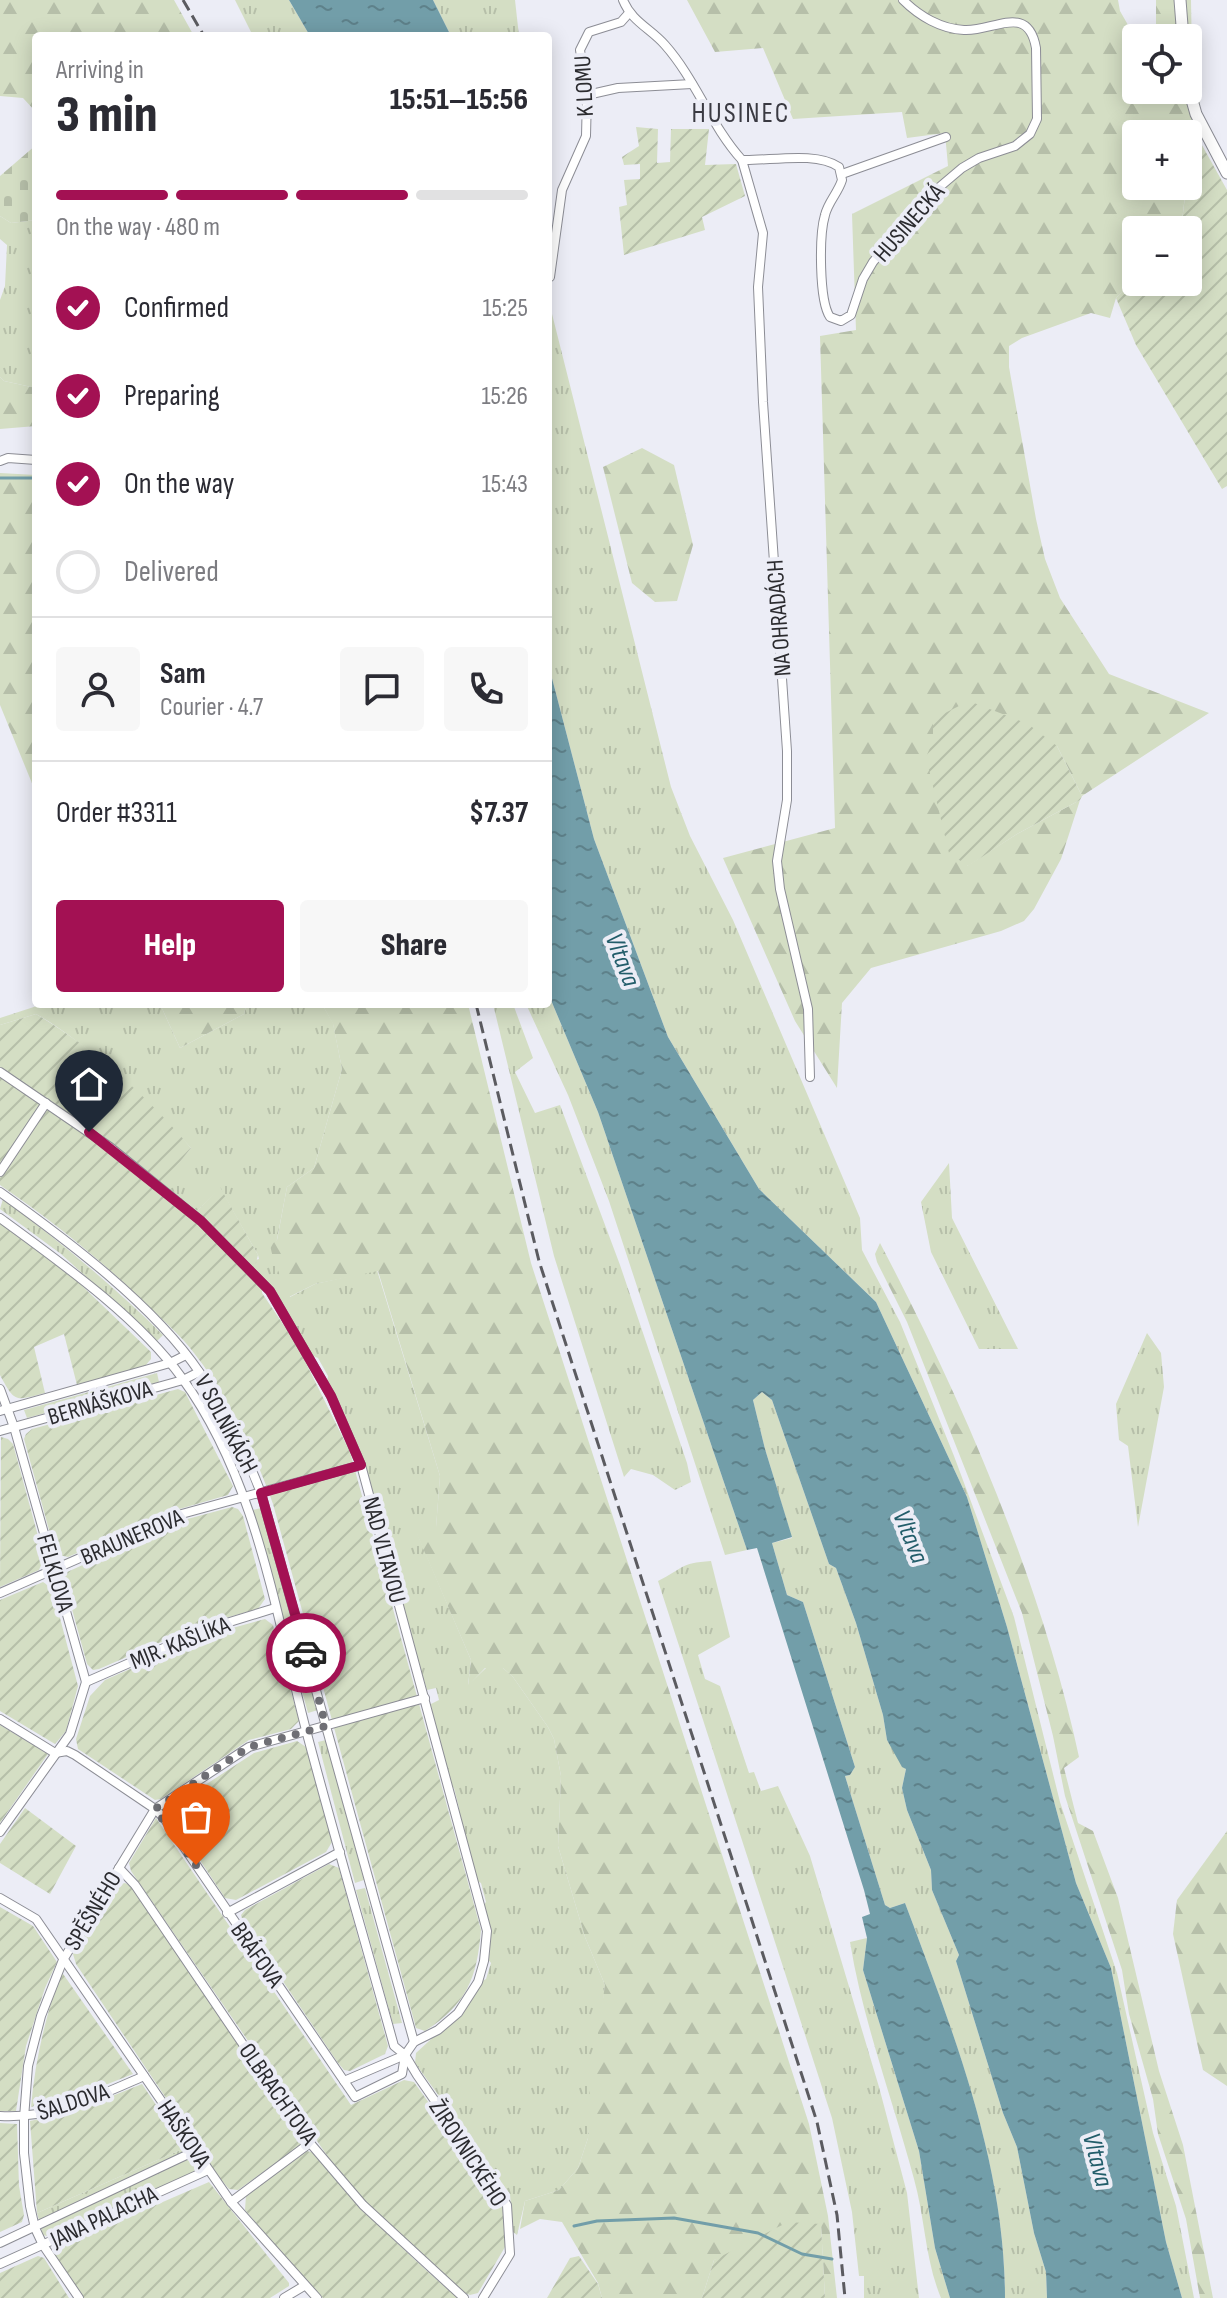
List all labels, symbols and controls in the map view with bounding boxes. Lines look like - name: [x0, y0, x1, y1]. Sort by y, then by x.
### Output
- map controls: [1122, 24, 1202, 296]
- button: locate: [1122, 24, 1202, 104]
- text: Arriving in: [56, 55, 144, 86]
- street label: K LOMU: [568, 55, 600, 117]
- text: 15:51–15:56: [390, 82, 528, 118]
- text: 3 min: [56, 84, 158, 147]
- district label: HUSINEC: [692, 97, 790, 130]
- button: +: [1122, 120, 1202, 200]
- street label: HUSINECKÁ: [867, 178, 951, 268]
- text: On the way · 480 m: [56, 212, 220, 243]
- button: −: [1122, 216, 1202, 296]
- icon: check: [56, 286, 100, 330]
- text: Confirmed: [124, 290, 229, 326]
- text: 15:25: [482, 293, 528, 324]
- icon: check: [56, 374, 100, 418]
- text: Preparing: [124, 378, 220, 414]
- text: 15:26: [481, 381, 528, 412]
- icon: check: [56, 462, 100, 506]
- text: On the way: [124, 466, 234, 502]
- text: 15:43: [482, 469, 528, 500]
- text: Delivered: [124, 554, 219, 590]
- street label: NA OHRADÁCH: [760, 559, 798, 677]
- button: person: [56, 647, 140, 731]
- button: chat: [340, 647, 424, 731]
- button: phone: [444, 647, 528, 731]
- text: Sam: [160, 656, 206, 692]
- text: Courier · 4.7: [160, 692, 263, 723]
- text: Order #3311: [56, 795, 177, 831]
- text: $7.37: [469, 795, 528, 831]
- button: Help: [56, 900, 284, 992]
- button: Share: [300, 900, 528, 992]
- water label: Vltava: [598, 929, 646, 991]
- pin: [55, 1050, 123, 1132]
- icon: home: [67, 1062, 111, 1106]
- street label: V SOLNÍKÁCH: [188, 1370, 264, 1478]
- street label: BERNÁŠKOVA: [45, 1374, 156, 1432]
- street label: NAD VLTAVOU: [356, 1494, 412, 1606]
- street label: BRAUNEROVA: [76, 1502, 188, 1572]
- water label: Vltava: [885, 1506, 935, 1568]
- street label: FELKLOVA: [30, 1531, 80, 1616]
- street label: MJR. KAŠLÍKA: [126, 1610, 235, 1676]
- courier: [266, 1613, 346, 1693]
- icon: car: [284, 1631, 328, 1675]
- pin: [162, 1783, 230, 1865]
- icon: bag: [174, 1795, 218, 1839]
- street label: SPĚŠNÉHO: [58, 1866, 128, 1956]
- street label: BRÁFOVA: [224, 1917, 290, 1994]
- street label: OLBRACHTOVA: [232, 2038, 324, 2151]
- street label: ŠALDOVA: [34, 2077, 113, 2127]
- street label: ŽIROVNICKÉHO: [423, 2094, 513, 2212]
- street label: HAŠKOVA: [151, 2095, 217, 2174]
- water label: Vltava: [1075, 2130, 1119, 2191]
- street label: JANA PALACHA: [45, 2179, 163, 2255]

